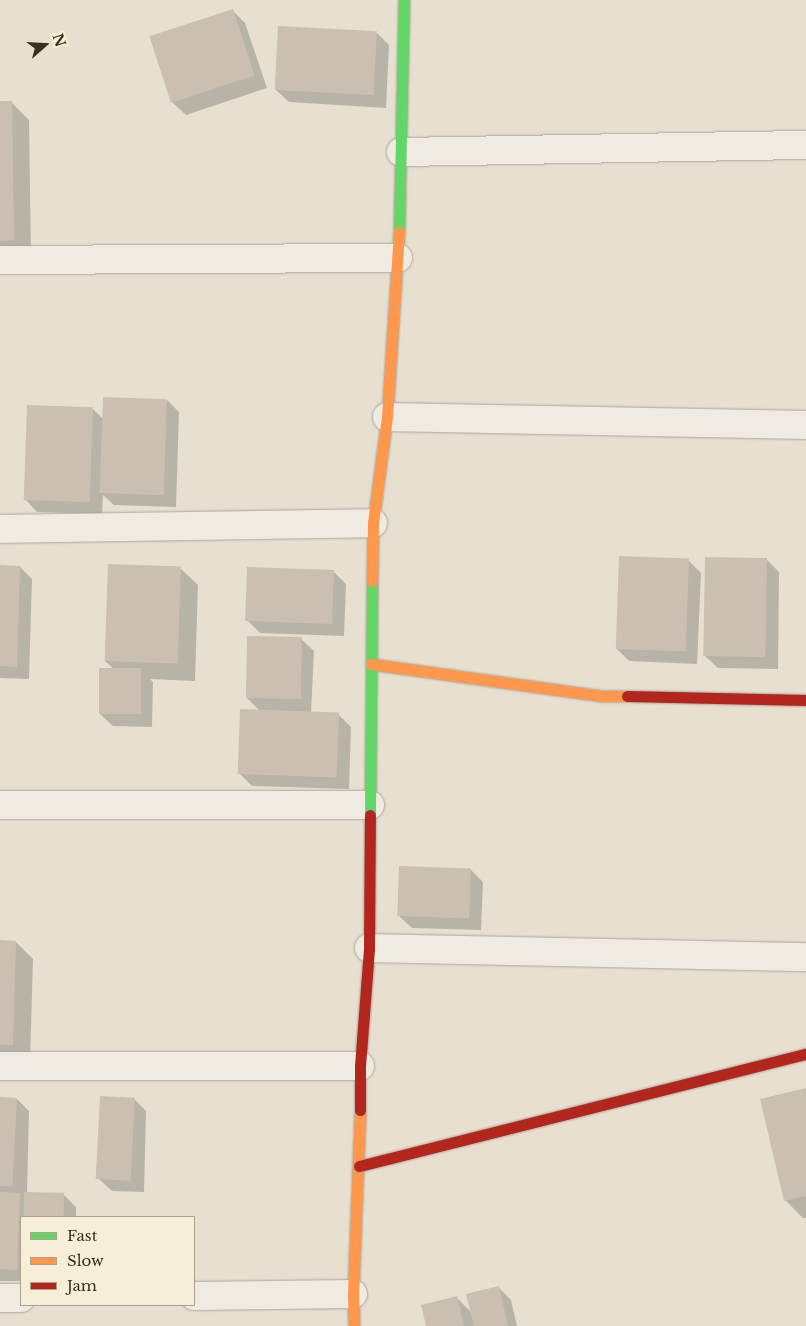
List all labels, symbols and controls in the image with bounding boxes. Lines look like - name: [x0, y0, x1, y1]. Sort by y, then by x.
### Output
- north arrow: [20, 20, 70, 70]
- text: N: [49, 31, 70, 49]
- legend: [20, 1216, 195, 1306]
- text: Fast: [67, 1226, 97, 1245]
- text: Slow: [67, 1251, 104, 1270]
- text: Jam: [67, 1276, 97, 1295]

